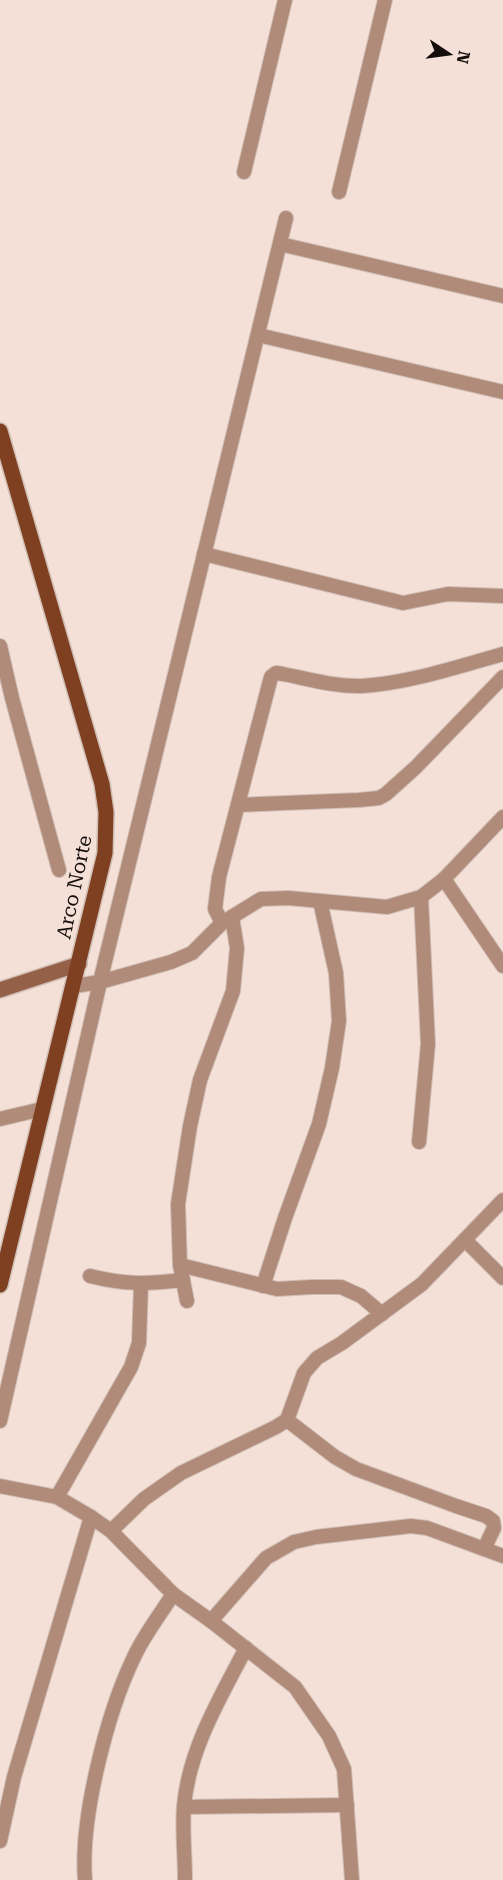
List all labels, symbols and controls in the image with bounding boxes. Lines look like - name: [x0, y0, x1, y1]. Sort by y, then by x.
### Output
- north arrow: [419, 24, 479, 84]
- text: N: [452, 49, 474, 65]
- street label: Arco Norte: [51, 833, 97, 941]

